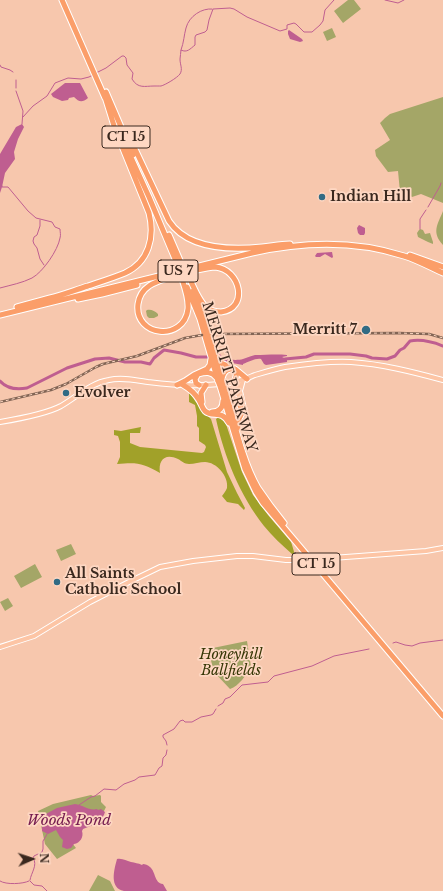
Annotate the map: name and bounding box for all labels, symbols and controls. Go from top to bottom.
road number: CT 15 [102,126,150,148]
place label: Indian Hill [330,189,411,205]
marker: Indian Hill [317,192,327,202]
road number: US 7 [158,260,198,282]
street label: MERRITT PARKWAY [198,300,260,454]
place label: Merritt 7 [292,322,357,338]
marker: Merritt 7 [360,324,372,336]
place label: Evolver [74,385,131,401]
marker: Evolver [61,388,71,398]
road number: CT 15 [292,553,340,575]
place label: All Saints Catholic School [65,566,181,598]
marker: All Saints Catholic School [52,577,62,587]
park label: Honeyhill Ballfields [199,647,263,680]
water label: Woods Pond [27,812,111,830]
north arrow [12,839,52,879]
text: N [37,853,51,864]

